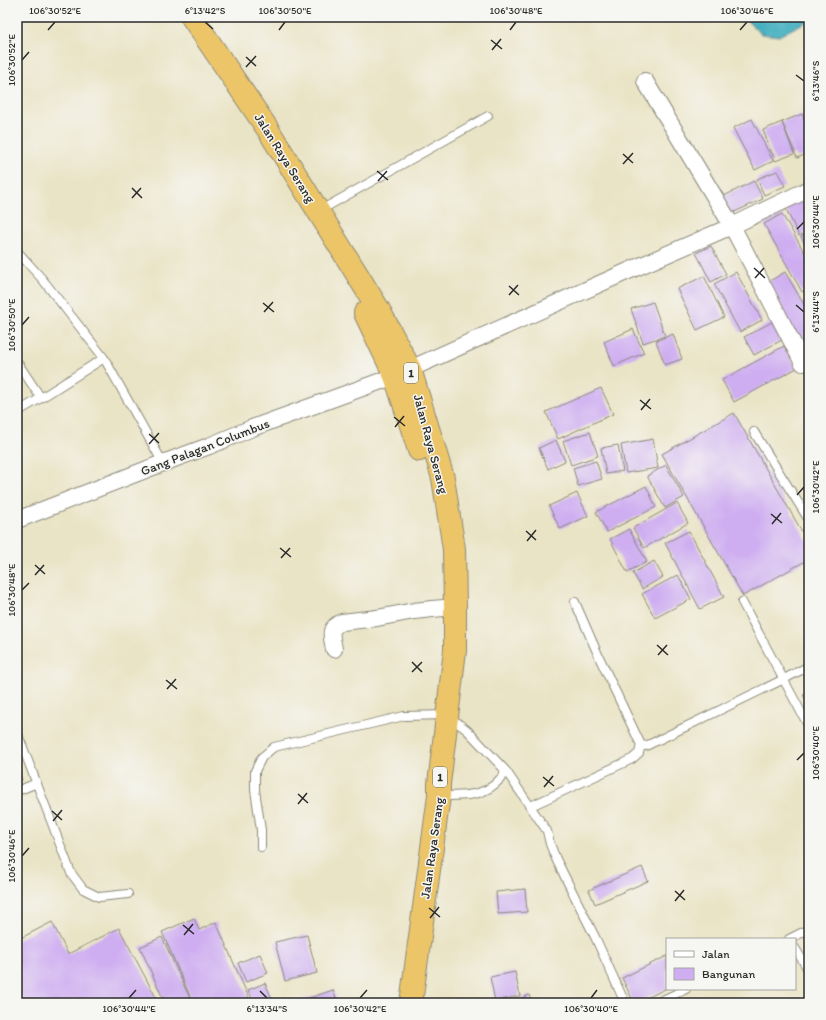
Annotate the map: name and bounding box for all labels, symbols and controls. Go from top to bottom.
text: 106°30'52"E [29,4,82,17]
text: 6°13'42"S [185,4,226,17]
text: 106°30'50"E [258,4,312,17]
text: 106°30'48"E [489,4,543,17]
text: 106°30'46"E [721,4,774,17]
text: 106°30'52"E [5,33,18,86]
text: 6°13'46"S [809,60,822,101]
street label: Jalan Raya Serang [252,111,319,206]
text: 106°30'44"E [809,195,822,249]
text: 6°13'44"S [809,291,822,333]
text: 106°30'50"E [5,298,18,352]
road number: 1 [404,363,418,383]
street label: Jalan Raya Serang [411,393,452,496]
street label: Gang Palagan Columbus [138,415,272,479]
text: 106°30'42"E [809,460,822,513]
text: 106°30'48"E [5,563,18,617]
text: 106°30'40"E [809,726,822,780]
road number: 1 [433,767,447,787]
street label: Jalan Raya Serang [417,796,447,900]
text: 106°30'46"E [5,829,18,882]
legend [666,938,796,990]
text: Jalan [702,947,730,961]
text: Bangunan [702,967,755,981]
text: 106°30'44"E [102,1002,156,1015]
text: 6°13'34"S [247,1002,288,1015]
text: 106°30'42"E [334,1002,387,1015]
text: 106°30'40"E [564,1002,618,1015]

